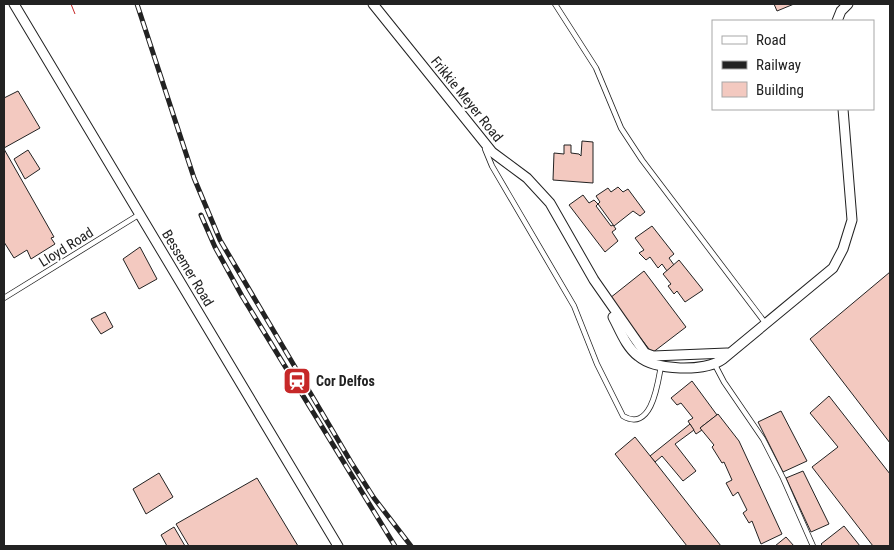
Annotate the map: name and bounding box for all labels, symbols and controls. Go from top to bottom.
legend [712,20,874,110]
text: Road [756,31,786,49]
street label: Frikkie Meyer Road [428,53,506,145]
text: Railway [756,56,801,74]
text: Building [756,81,804,99]
street label: Lloyd Road [36,224,96,270]
street label: Bessemer Road [159,227,217,309]
station icon: Cor Delfos [282,366,312,396]
place label: Cor Delfos [316,373,375,389]

